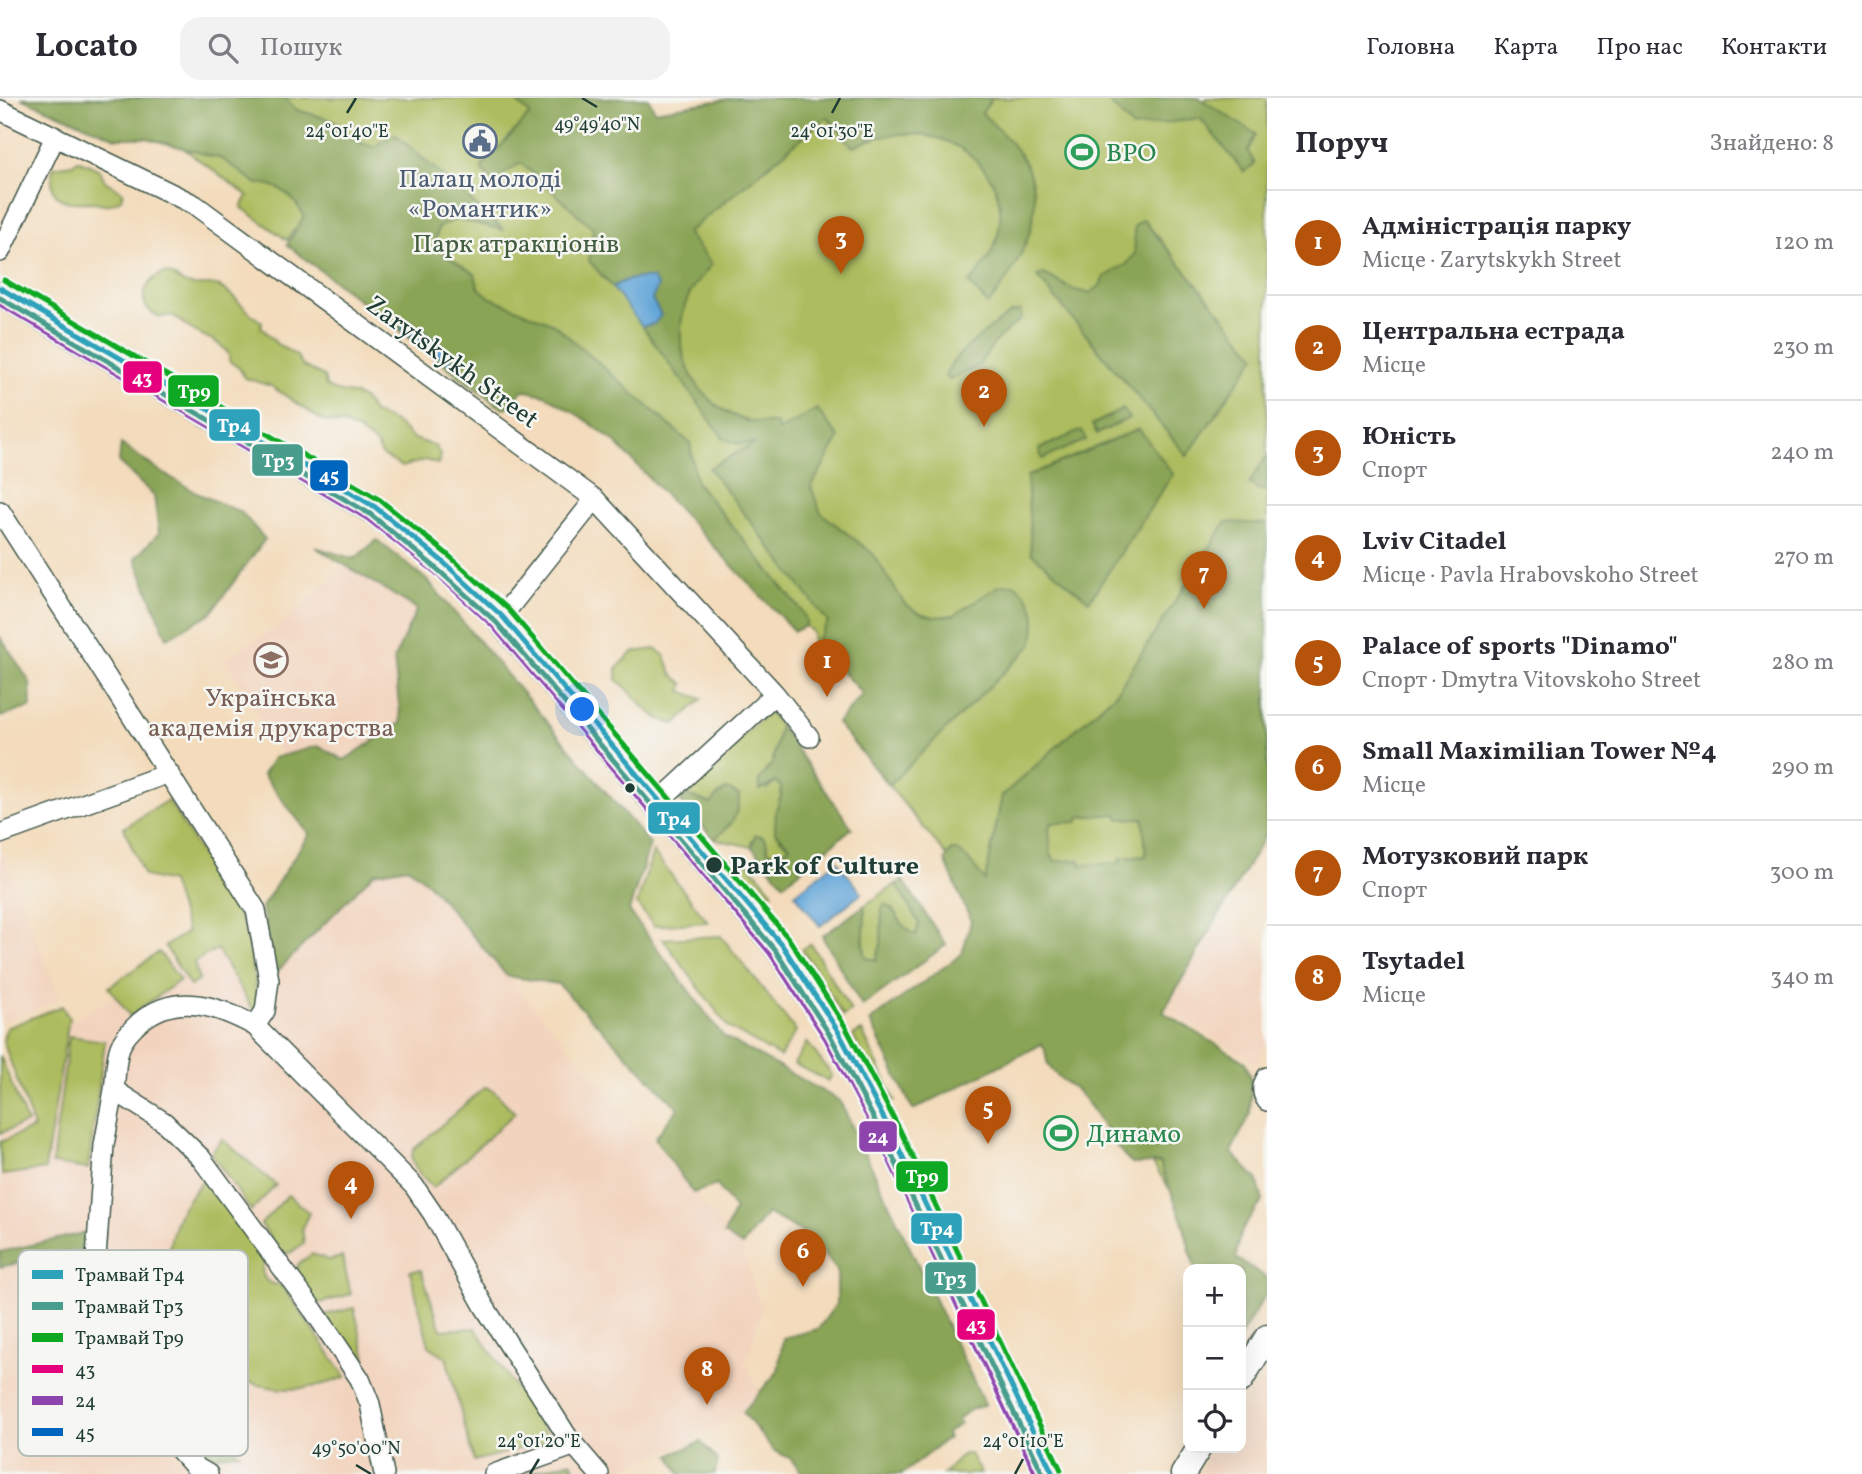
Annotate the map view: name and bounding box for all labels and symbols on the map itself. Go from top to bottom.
text: 49°49'40"N [554,113,640,138]
text: 24°01'40"E [305,120,389,145]
text: 24°01'30"E [790,120,874,145]
public building icon: Палац молоді «Романтик» [461,122,499,160]
sports icon: ВРО [1063,133,1101,171]
place label: ВРО [1106,136,1156,172]
place label: Палац молоді «Романтик» [399,162,561,228]
pin: 3 [818,216,864,274]
park label: Парк атракціонів [413,227,619,263]
street label: Zarytskykh Street [358,288,546,438]
line badge: 43 [122,360,163,394]
text: 43 [132,366,152,392]
pin: 2 [961,369,1007,427]
line badge: Тр9 [167,374,220,408]
text: Тр9 [177,380,211,406]
line badge: Тр4 [208,408,261,442]
text: Тр4 [217,414,251,440]
line badge: Тр3 [251,443,304,477]
text: Тр3 [262,449,294,475]
line badge: 45 [309,459,349,492]
text: 45 [319,464,339,490]
pin: 7 [1181,551,1227,609]
pin: 1 [804,639,850,697]
school or university icon: Українська академія друкарства [252,641,290,679]
place label: Українська академія друкарства [148,681,394,747]
your location [565,692,599,726]
unlabelled marker [623,781,637,795]
line badge: Тр4 [647,801,701,835]
text: Тр4 [657,807,691,833]
place label: Park of Culture [730,849,919,885]
marker: Park of Culture [704,855,724,875]
pin: 5 [965,1086,1011,1144]
sports icon: Динамо [1042,1114,1080,1152]
place label: Динамо [1086,1117,1181,1153]
line badge: 24 [858,1120,898,1153]
text: 24 [867,1125,889,1151]
line badge: Тр9 [895,1160,949,1193]
pin: 4 [328,1161,374,1219]
text: Тр9 [905,1165,939,1191]
line badge: Тр4 [910,1212,963,1245]
text: Тр4 [920,1217,954,1243]
pin: 6 [780,1229,826,1287]
legend [18,1250,248,1456]
line badge: Тр3 [924,1261,977,1295]
text: Трамвай Тр4 [75,1263,185,1289]
text: Тр3 [934,1267,966,1293]
text: Трамвай Тр3 [75,1295,184,1321]
line badge: 43 [956,1308,996,1341]
text: 43 [966,1313,986,1339]
text: Трамвай Тр9 [75,1326,184,1352]
pin: 8 [684,1347,730,1405]
text: 43 [75,1358,95,1384]
text: 24 [75,1389,96,1415]
text: 45 [75,1421,95,1447]
text: 24°01'20"E [497,1430,581,1455]
text: 24°01'10"E [982,1430,1064,1455]
text: 49°50'00"N [311,1437,401,1462]

